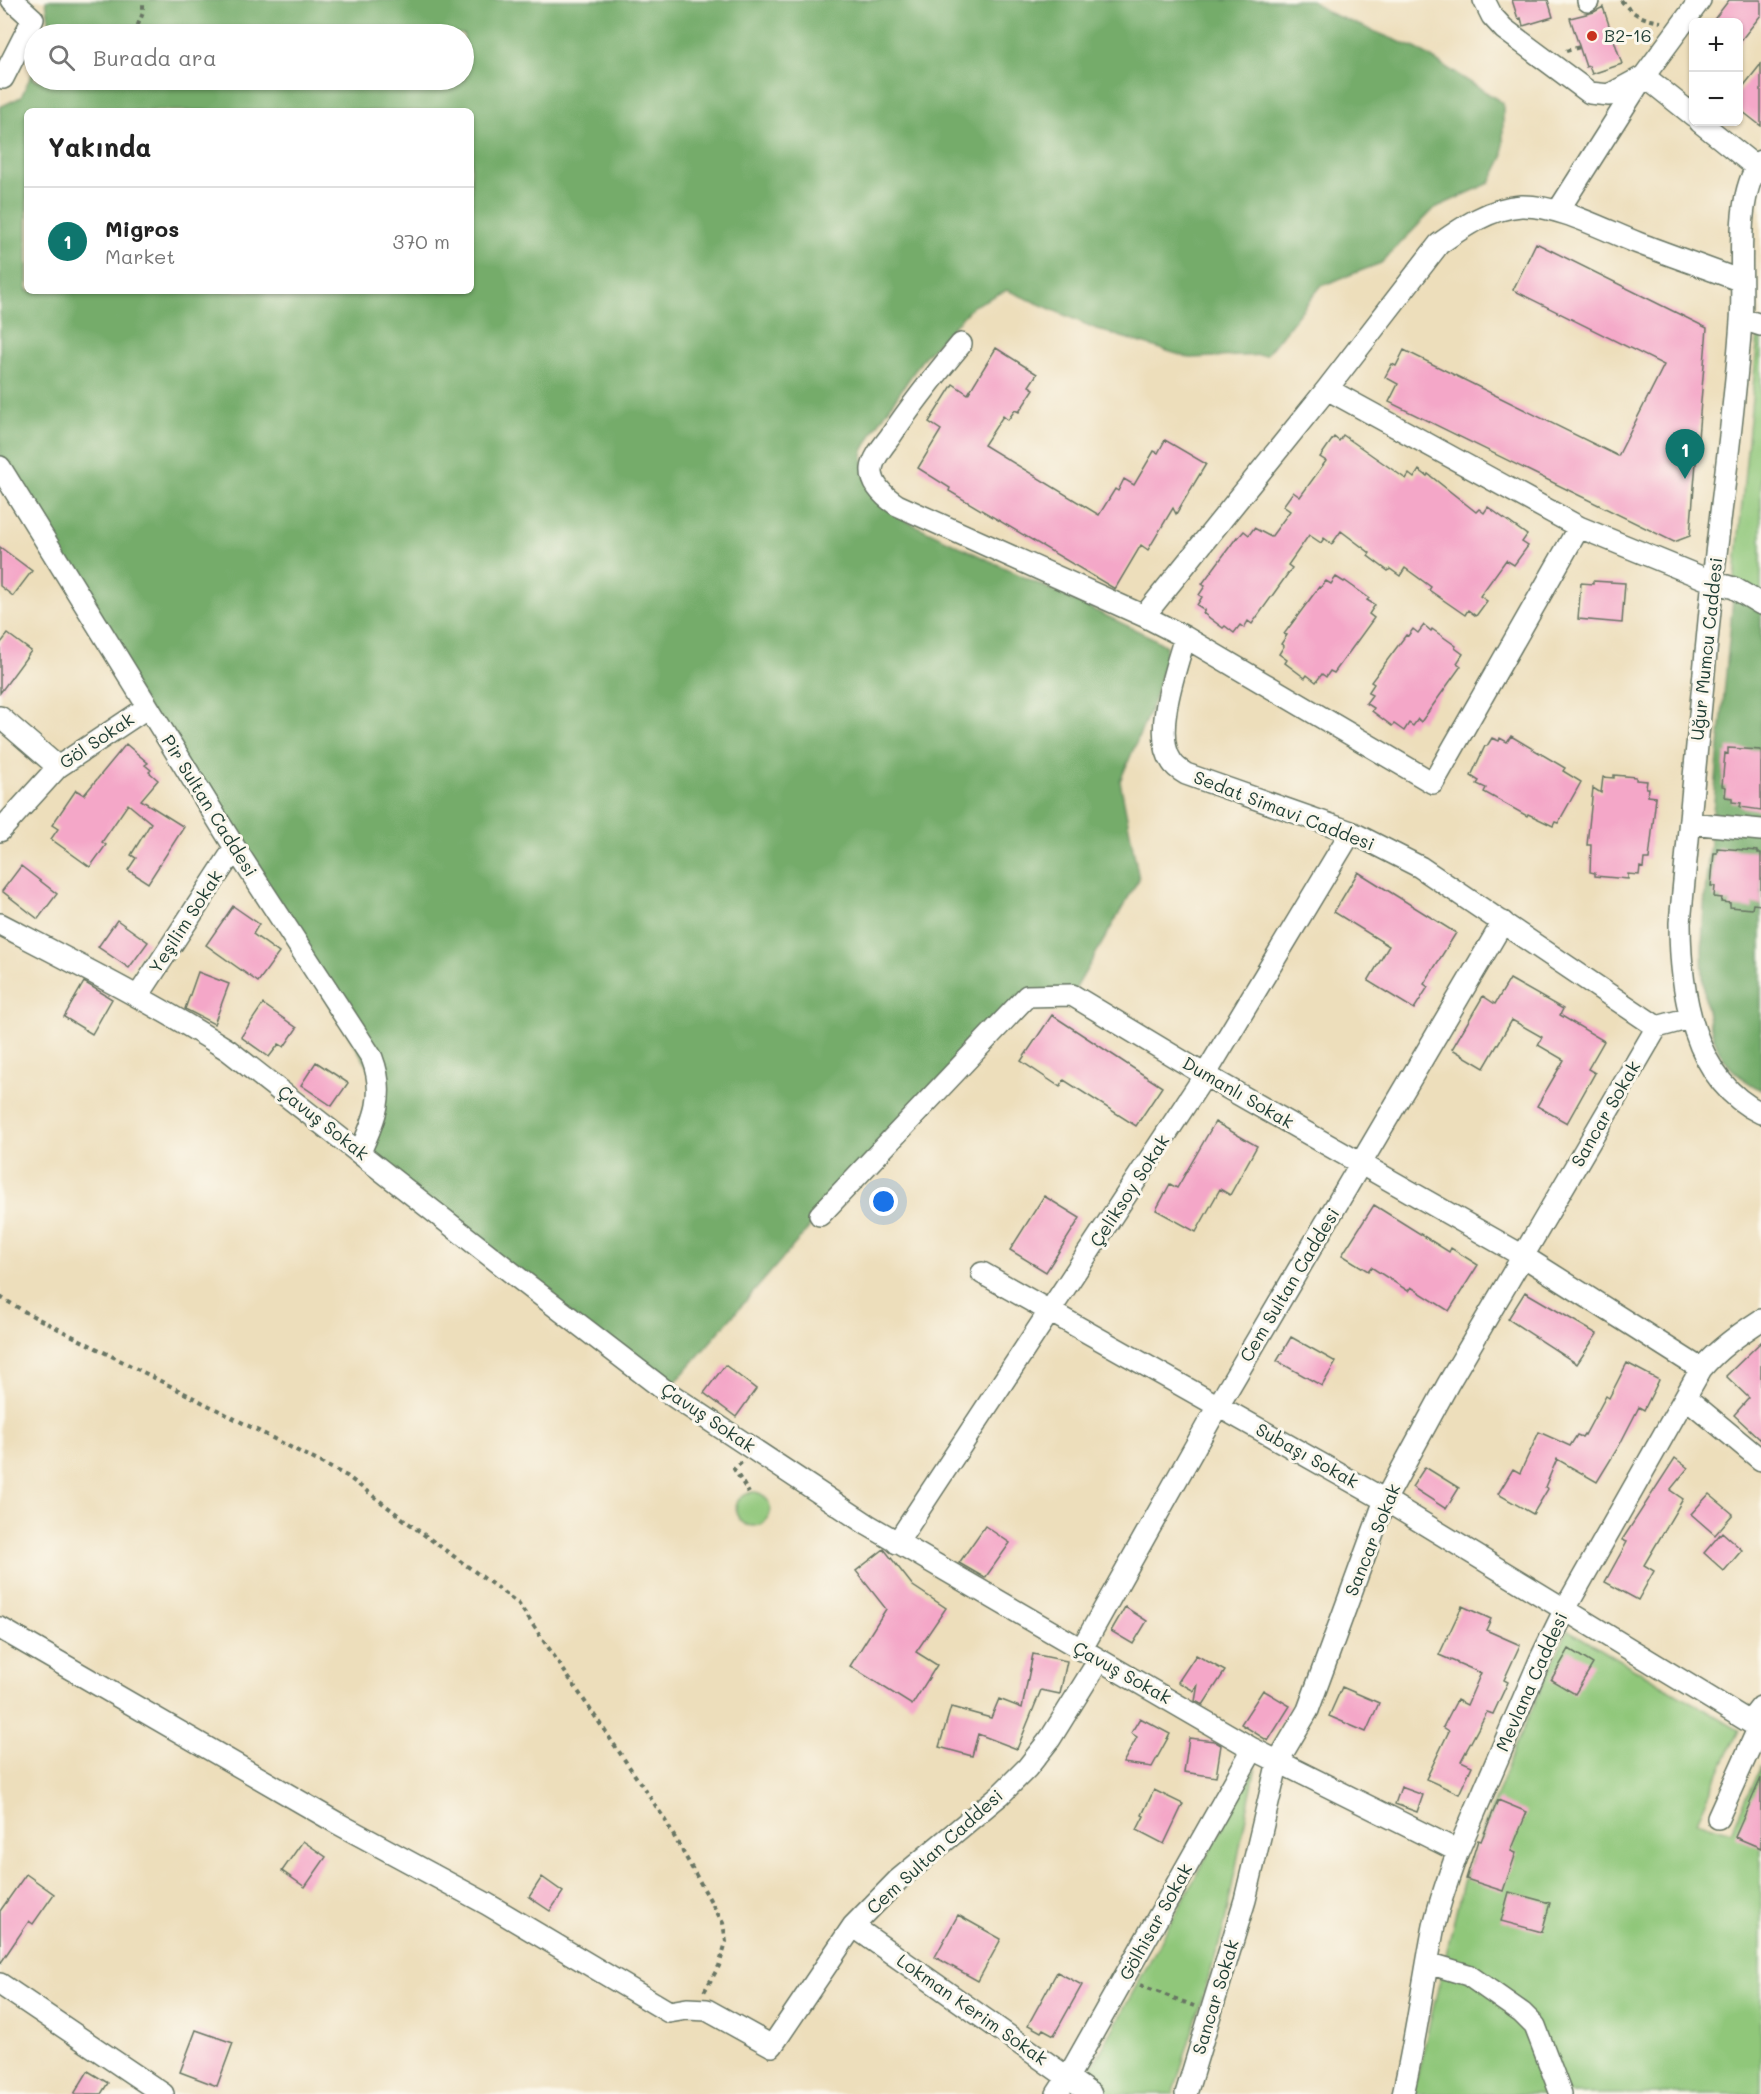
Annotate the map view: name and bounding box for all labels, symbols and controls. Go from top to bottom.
map controls [1689,18,1743,126]
button: + [1689,18,1743,72]
place label: B2-16 [1604,23,1652,47]
search box [24,24,474,90]
marker: B2-16 [1585,29,1599,43]
icon: search [45,41,78,74]
text: Burada ara [93,43,217,72]
button: − [1689,72,1743,126]
text: Yakında [48,130,151,164]
text: Migros [105,214,179,243]
text: 1 [63,228,72,254]
text: 370 m [392,228,450,254]
text: Market [105,243,175,269]
pin: 1 [1666,430,1704,479]
street label: Uğur Mumcu Caddesi [1684,556,1728,742]
street label: Göl Sokak [54,706,139,774]
street label: Pir Sultan Caddesi [156,730,263,881]
street label: Sedat Simavi Caddesi [1190,764,1378,856]
street label: Yeşilim Sokak [143,865,227,978]
street label: Dumanlı Sokak [1178,1051,1299,1134]
street label: Sancar Sokak [1565,1056,1645,1171]
street label: Çavuş Sokak [273,1079,374,1165]
street label: Çeliksoy Sokak [1084,1130,1174,1251]
your location [869,1187,898,1216]
street label: Cem Sultan Caddesi [1234,1203,1345,1366]
street label: Çavuş Sokak [657,1377,760,1458]
street label: Subaşı Sokak [1252,1417,1363,1493]
street label: Sancar Sokak [1339,1480,1405,1599]
street label: Mevlana Caddesi [1490,1608,1573,1755]
street label: Çavuş Sokak [1069,1635,1176,1709]
street label: Cem Sultan Caddesi [861,1784,1008,1919]
street label: Gölhisar Sokak [1113,1859,1197,1984]
street label: Sancar Sokak [1186,1936,1244,2057]
street label: Lokman Kerim Sokak [892,1948,1053,2070]

